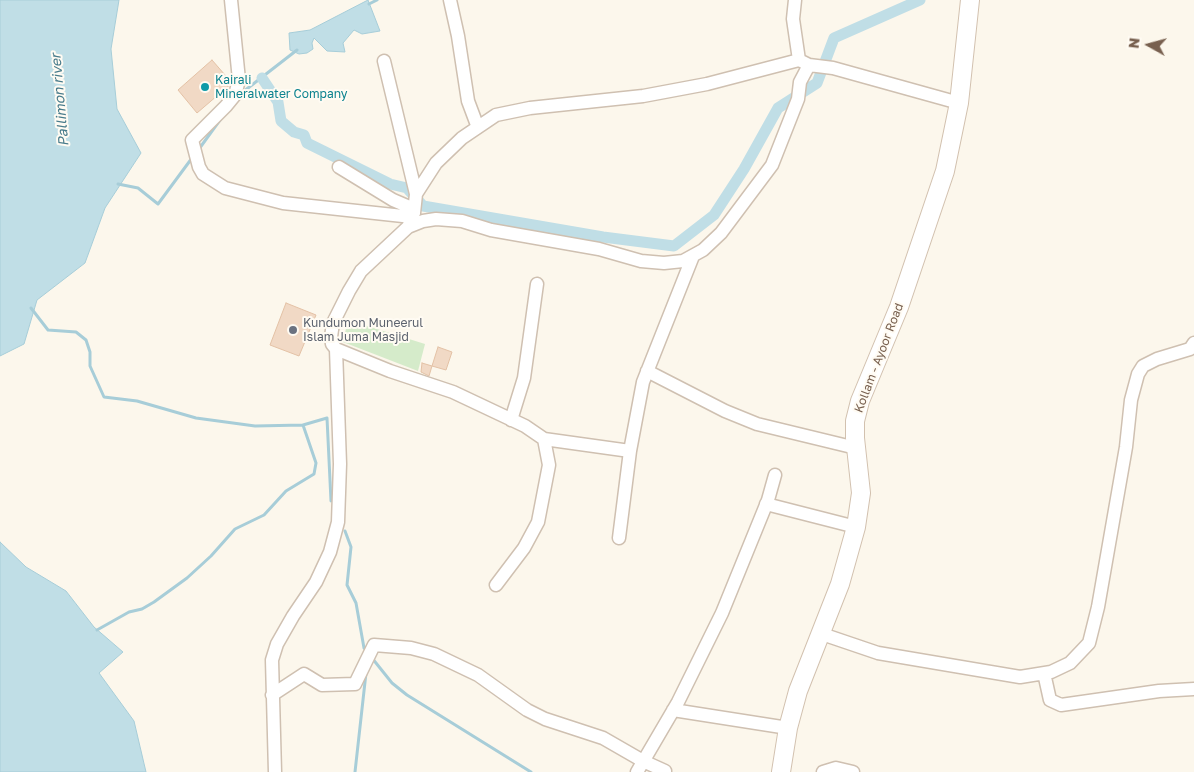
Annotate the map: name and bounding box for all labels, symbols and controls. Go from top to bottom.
north arrow [1124,20,1174,70]
text: N [1125,37,1143,49]
water label: Pallimon river [48,53,72,147]
place label: Kairali Mineralwater Company [215,73,348,101]
marker: Kairali Mineralwater Company [199,81,211,93]
street label: Kollam - Ayoor Road [851,301,907,415]
place label: Kundumon Muneerul Islam Juma Masjid [303,316,423,344]
marker: Kundumon Muneerul Islam Juma Masjid [287,324,299,336]

